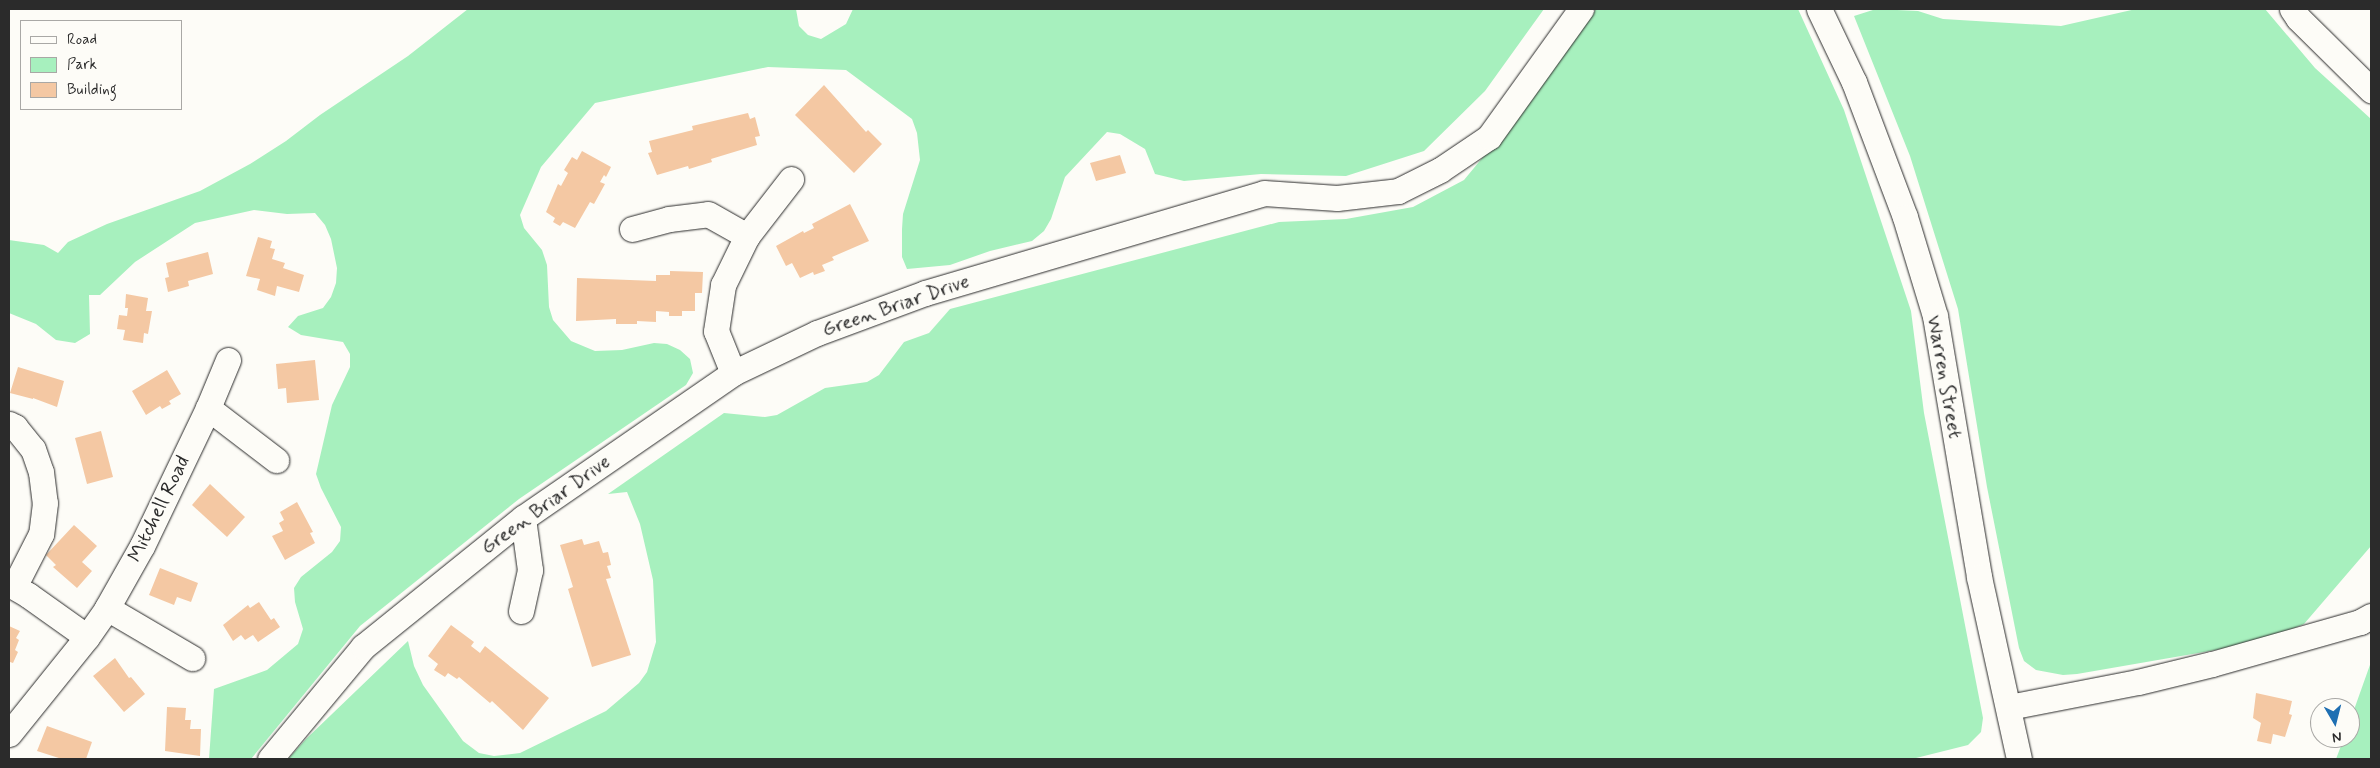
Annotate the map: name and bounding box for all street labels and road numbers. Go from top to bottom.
street label: Green Briar Drive [819,270,973,342]
street label: Warren Street [1921,312,1967,442]
street label: Green Briar Drive [477,450,615,560]
street label: Mitchell Road [123,452,195,566]

